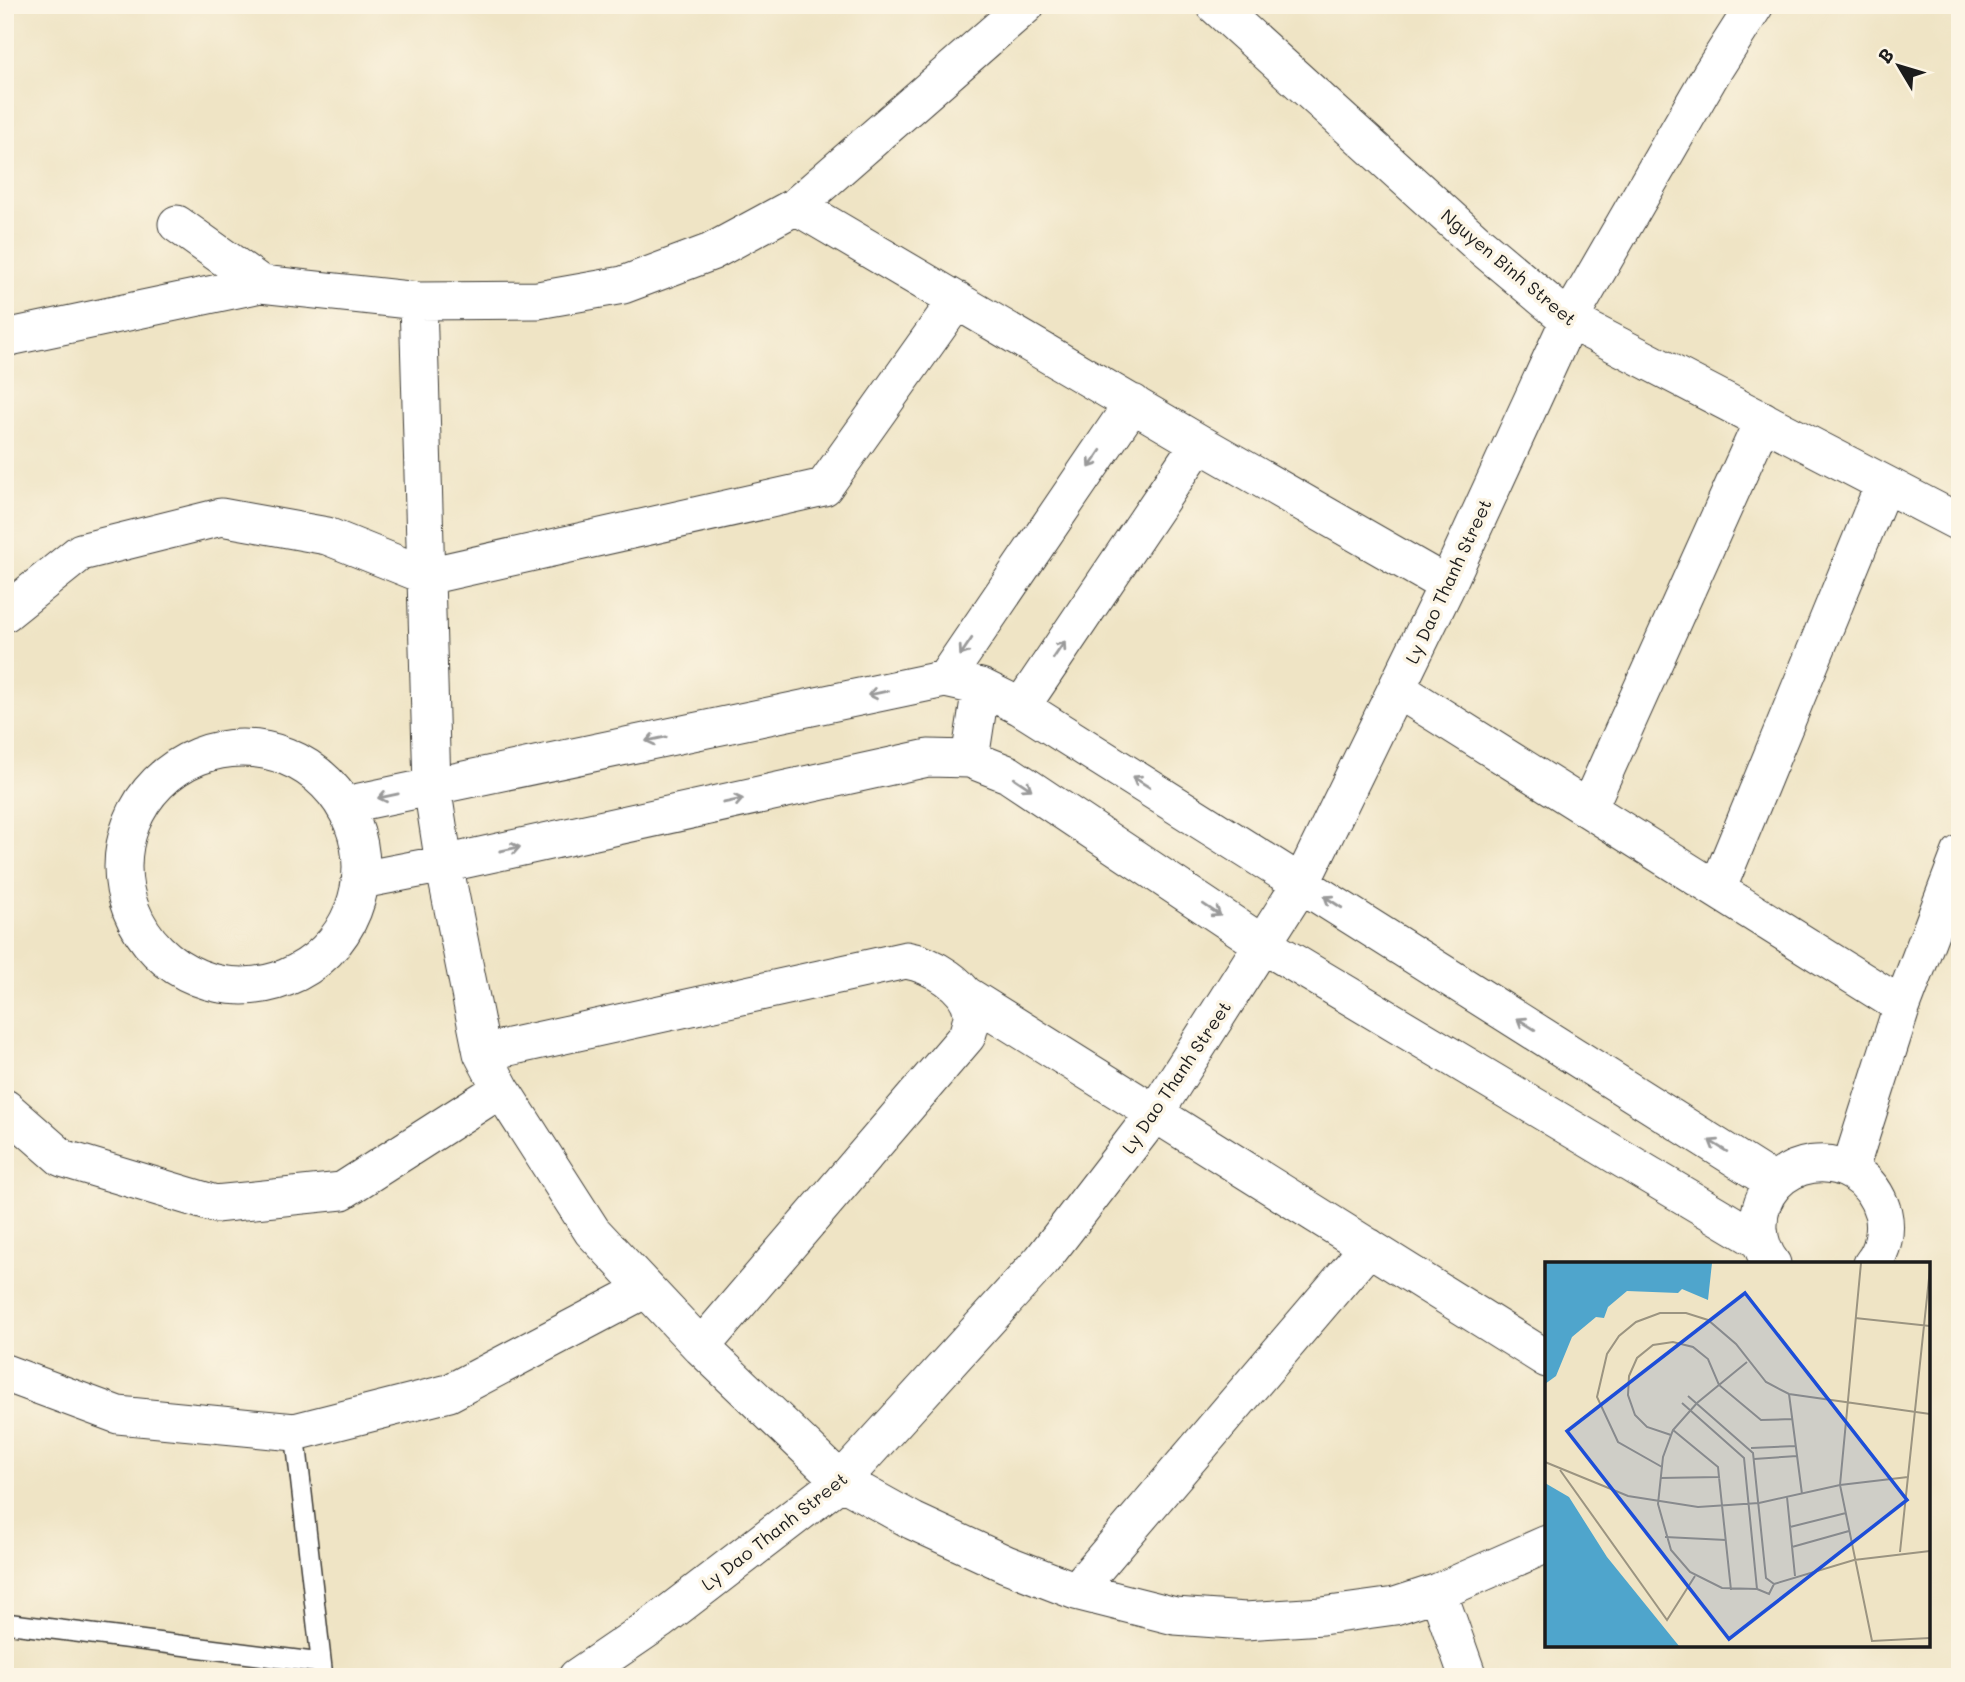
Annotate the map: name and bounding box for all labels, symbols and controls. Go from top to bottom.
north arrow [1864,32,1934,102]
text: B [1871,42,1899,68]
street label: Nguyen Binh Street [1436,203,1582,331]
one-way arrow [1087,449,1102,468]
street label: Ly Dao Thanh Street [1399,495,1497,667]
one-way arrow [959,637,974,656]
one-way arrow [1052,641,1066,660]
one-way arrow [867,686,890,700]
one-way arrow [645,733,668,747]
one-way arrow [1131,774,1151,788]
one-way arrow [1013,777,1032,791]
one-way arrow [378,790,400,803]
one-way arrow [721,793,744,807]
one-way arrow [498,842,521,855]
one-way arrow [1324,895,1344,909]
one-way arrow [1202,904,1222,918]
street label: Ly Dao Thanh Street [1116,996,1236,1158]
one-way arrow [1516,1017,1536,1031]
one-way arrow [1708,1139,1728,1153]
inset map [1545,1262,1930,1647]
street label: Ly Dao Thanh Street [696,1466,852,1596]

